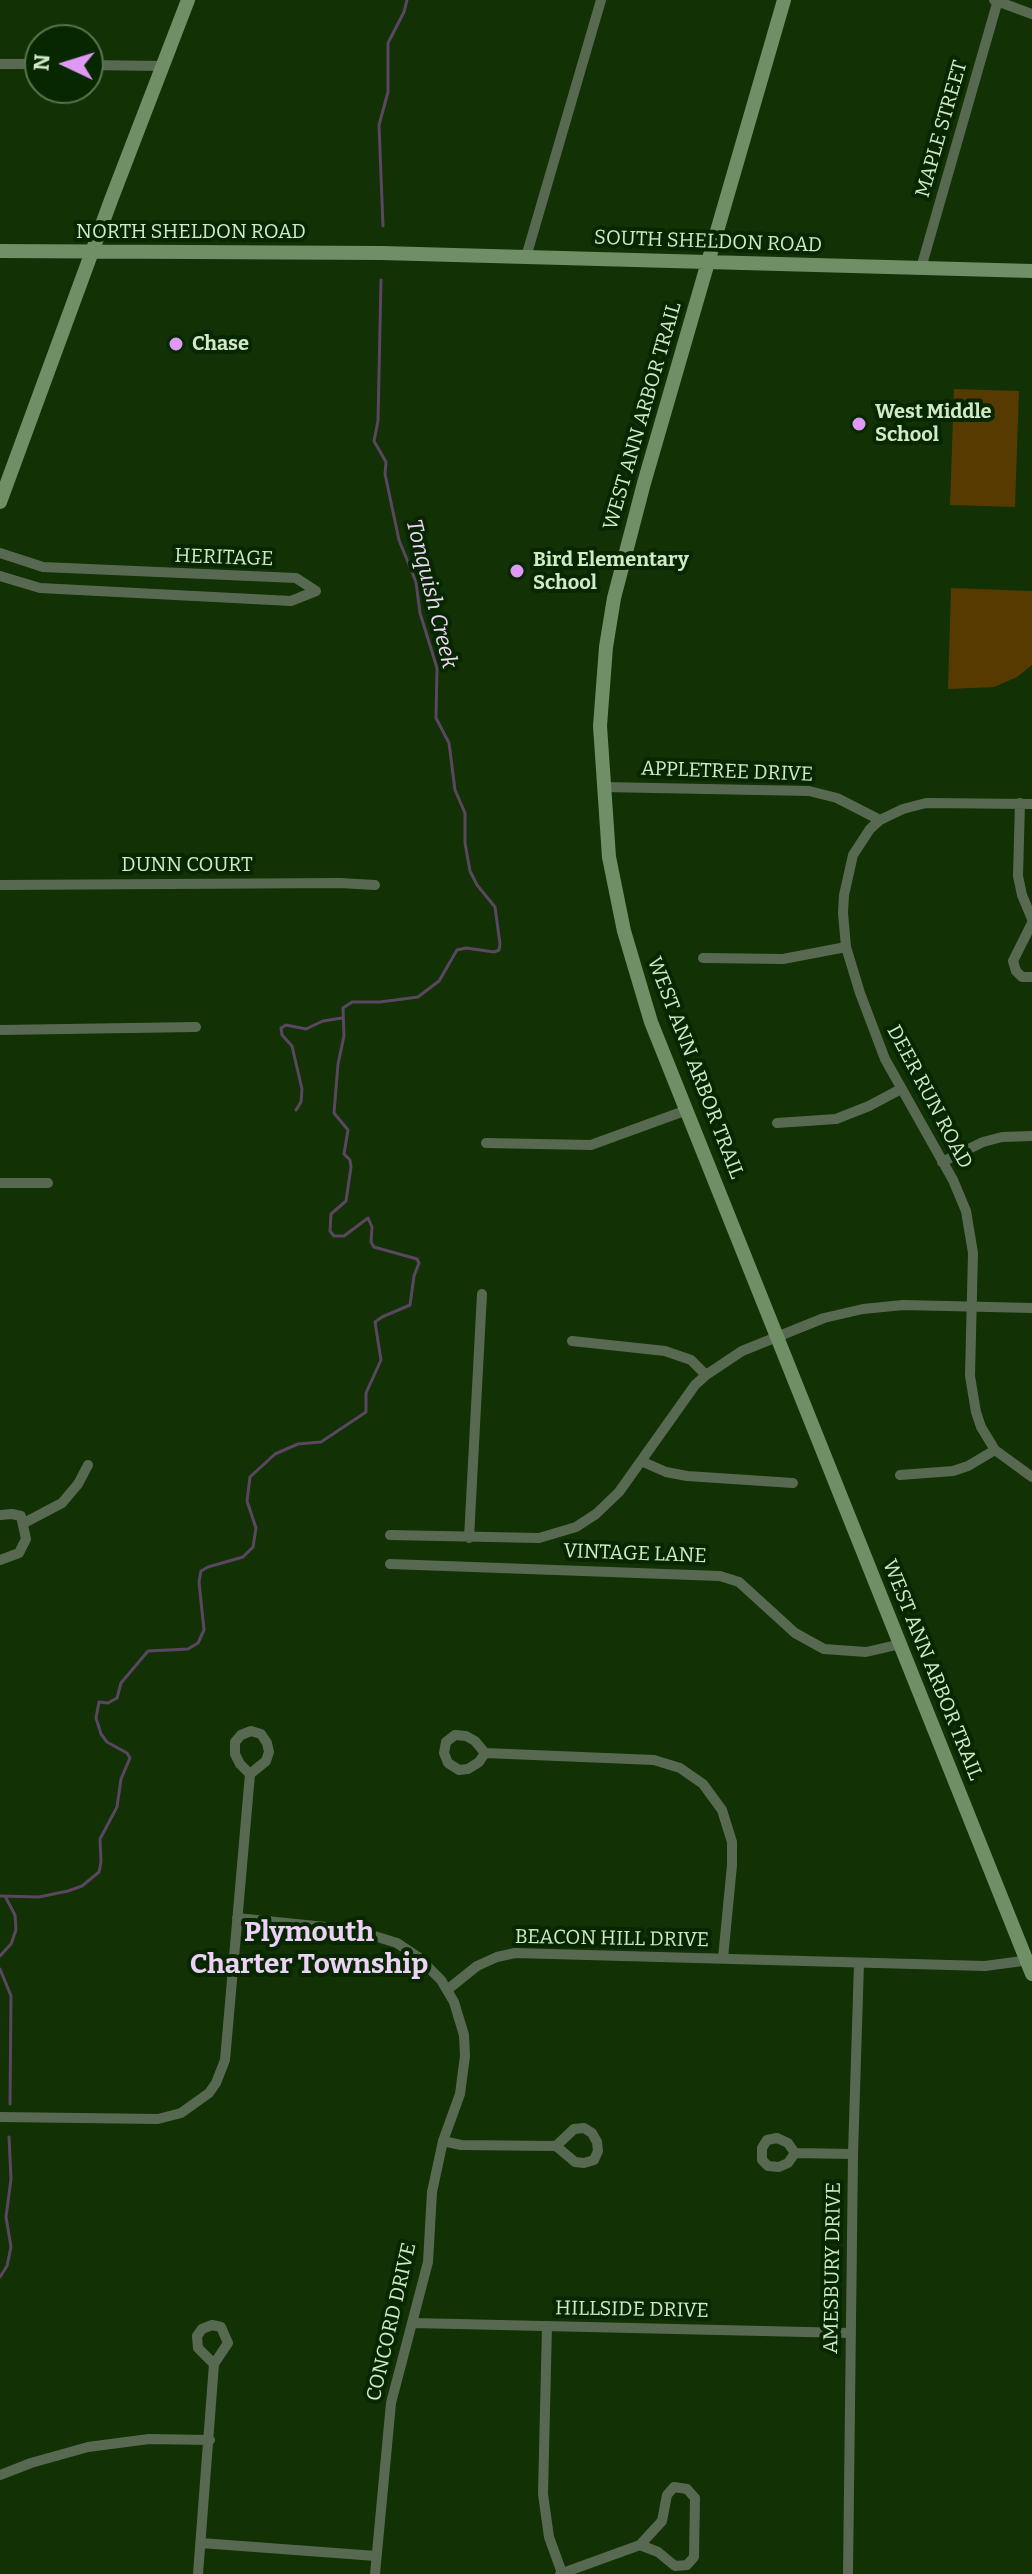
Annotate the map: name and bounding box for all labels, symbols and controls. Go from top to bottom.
north arrow [24,24,104,104]
text: N [27,53,56,72]
street label: MAPLE STREET [911,58,973,200]
street label: NORTH SHELDON ROAD [76,220,306,244]
street label: SOUTH SHELDON ROAD [594,226,822,258]
street label: WEST ANN ARBOR TRAIL [599,299,687,533]
place label: Chase [192,332,249,356]
marker: Chase [167,335,185,353]
place label: West Middle School [875,400,992,447]
marker: West Middle School [850,415,868,433]
water label: Tonquish Creek [400,517,462,671]
street label: HERITAGE [174,544,274,572]
place label: Bird Elementary School [533,548,689,595]
marker: Bird Elementary School [508,562,526,580]
street label: APPLETREE DRIVE [641,757,813,787]
street label: DUNN COURT [121,853,253,877]
street label: WEST ANN ARBOR TRAIL [642,954,748,1182]
street label: DEER RUN ROAD [881,1021,977,1173]
street label: VINTAGE LANE [563,1540,707,1568]
street label: WEST ANN ARBOR TRAIL [877,1556,987,1784]
district label: Plymouth Charter Township [190,1916,428,1982]
street label: BEACON HILL DRIVE [515,1925,709,1953]
street label: AMESBURY DRIVE [820,2182,846,2354]
street label: CONCORD DRIVE [362,2240,422,2404]
street label: HILLSIDE DRIVE [555,2297,709,2323]

